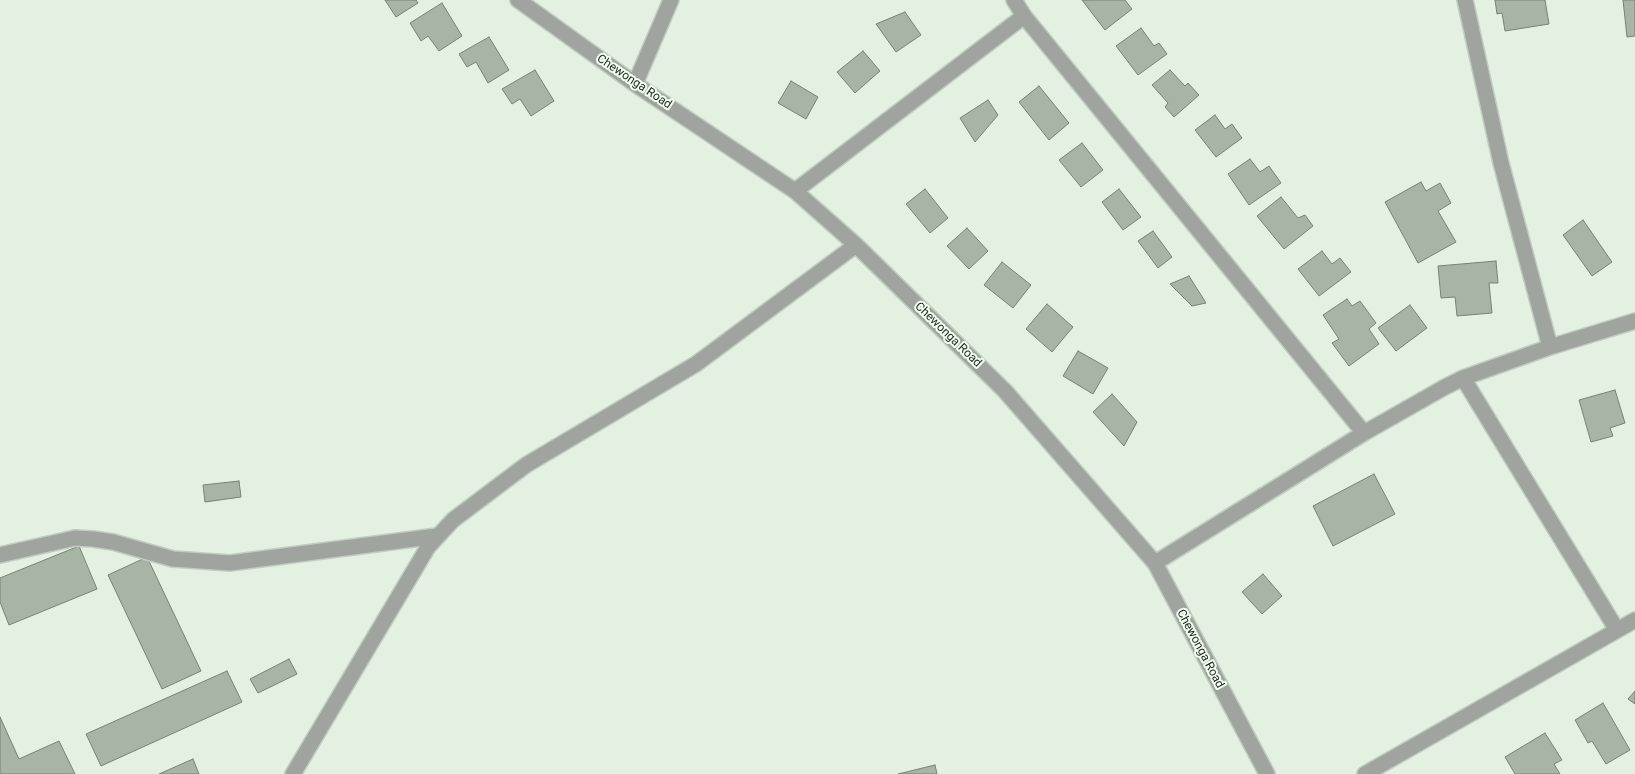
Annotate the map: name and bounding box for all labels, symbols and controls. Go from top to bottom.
street label: Chewonga Road [594,52,674,112]
street label: Chewonga Road [912,300,984,370]
street label: Chewonga Road [1173,607,1227,691]

